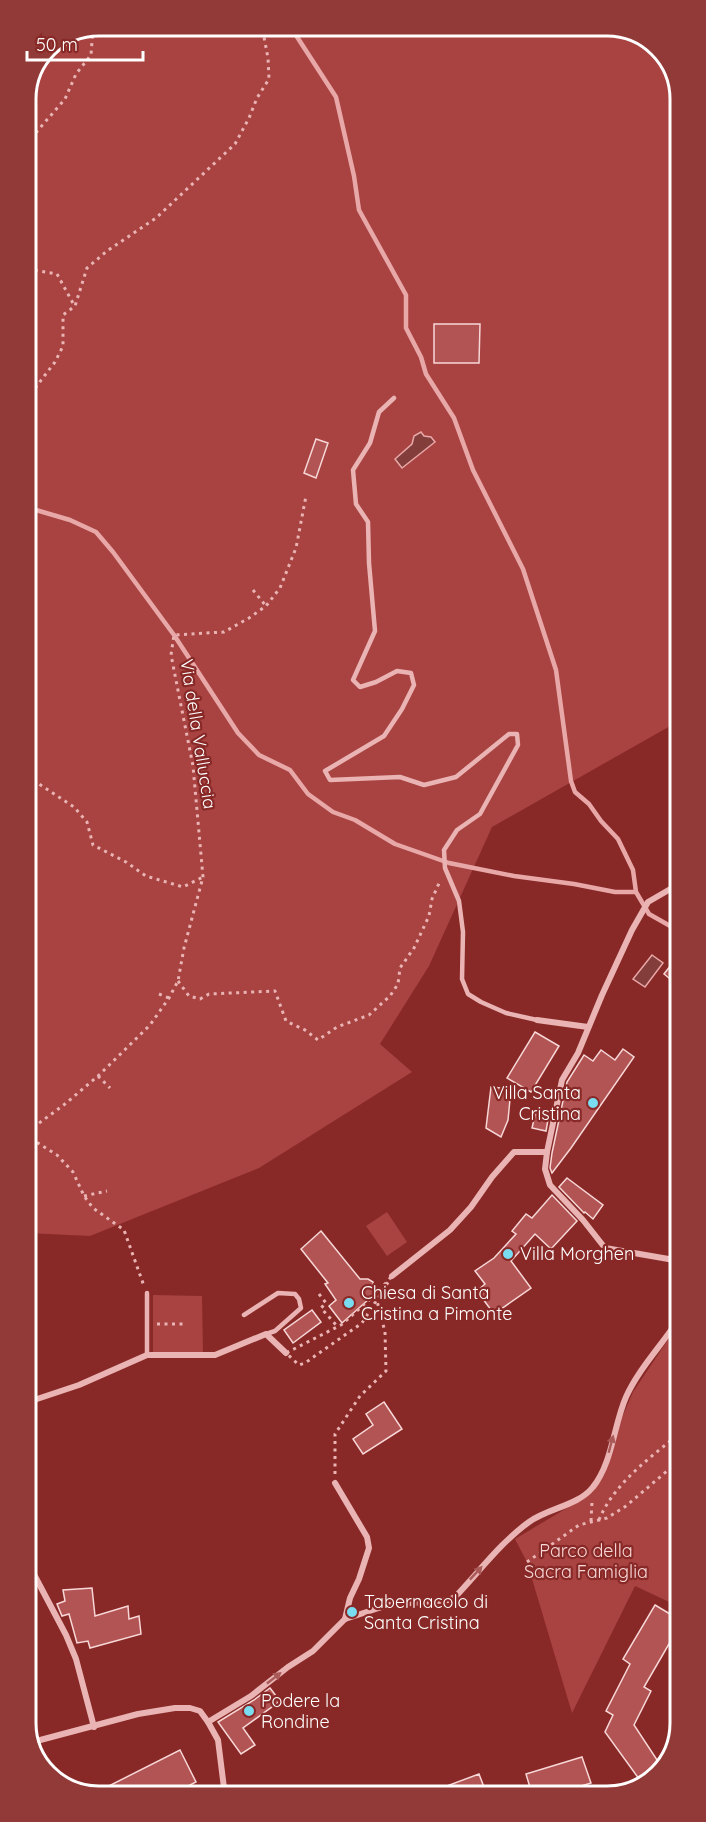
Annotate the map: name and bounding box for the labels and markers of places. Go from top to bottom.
place label: Villa Santa Cristina [493,1081,581,1125]
marker: Villa Santa Cristina [586,1096,600,1110]
place label: Villa Morghen [520,1242,634,1265]
marker: Villa Morghen [501,1247,515,1261]
place label: Chiesa di Santa Cristina a Pimonte [361,1281,512,1325]
marker: Chiesa di Santa Cristina a Pimonte [342,1296,356,1310]
place label: Tabernacolo di Santa Cristina [364,1590,488,1634]
marker: Tabernacolo di Santa Cristina [345,1605,359,1619]
place label: Podere la Rondine [261,1689,340,1733]
marker: Podere la Rondine [242,1704,256,1718]

